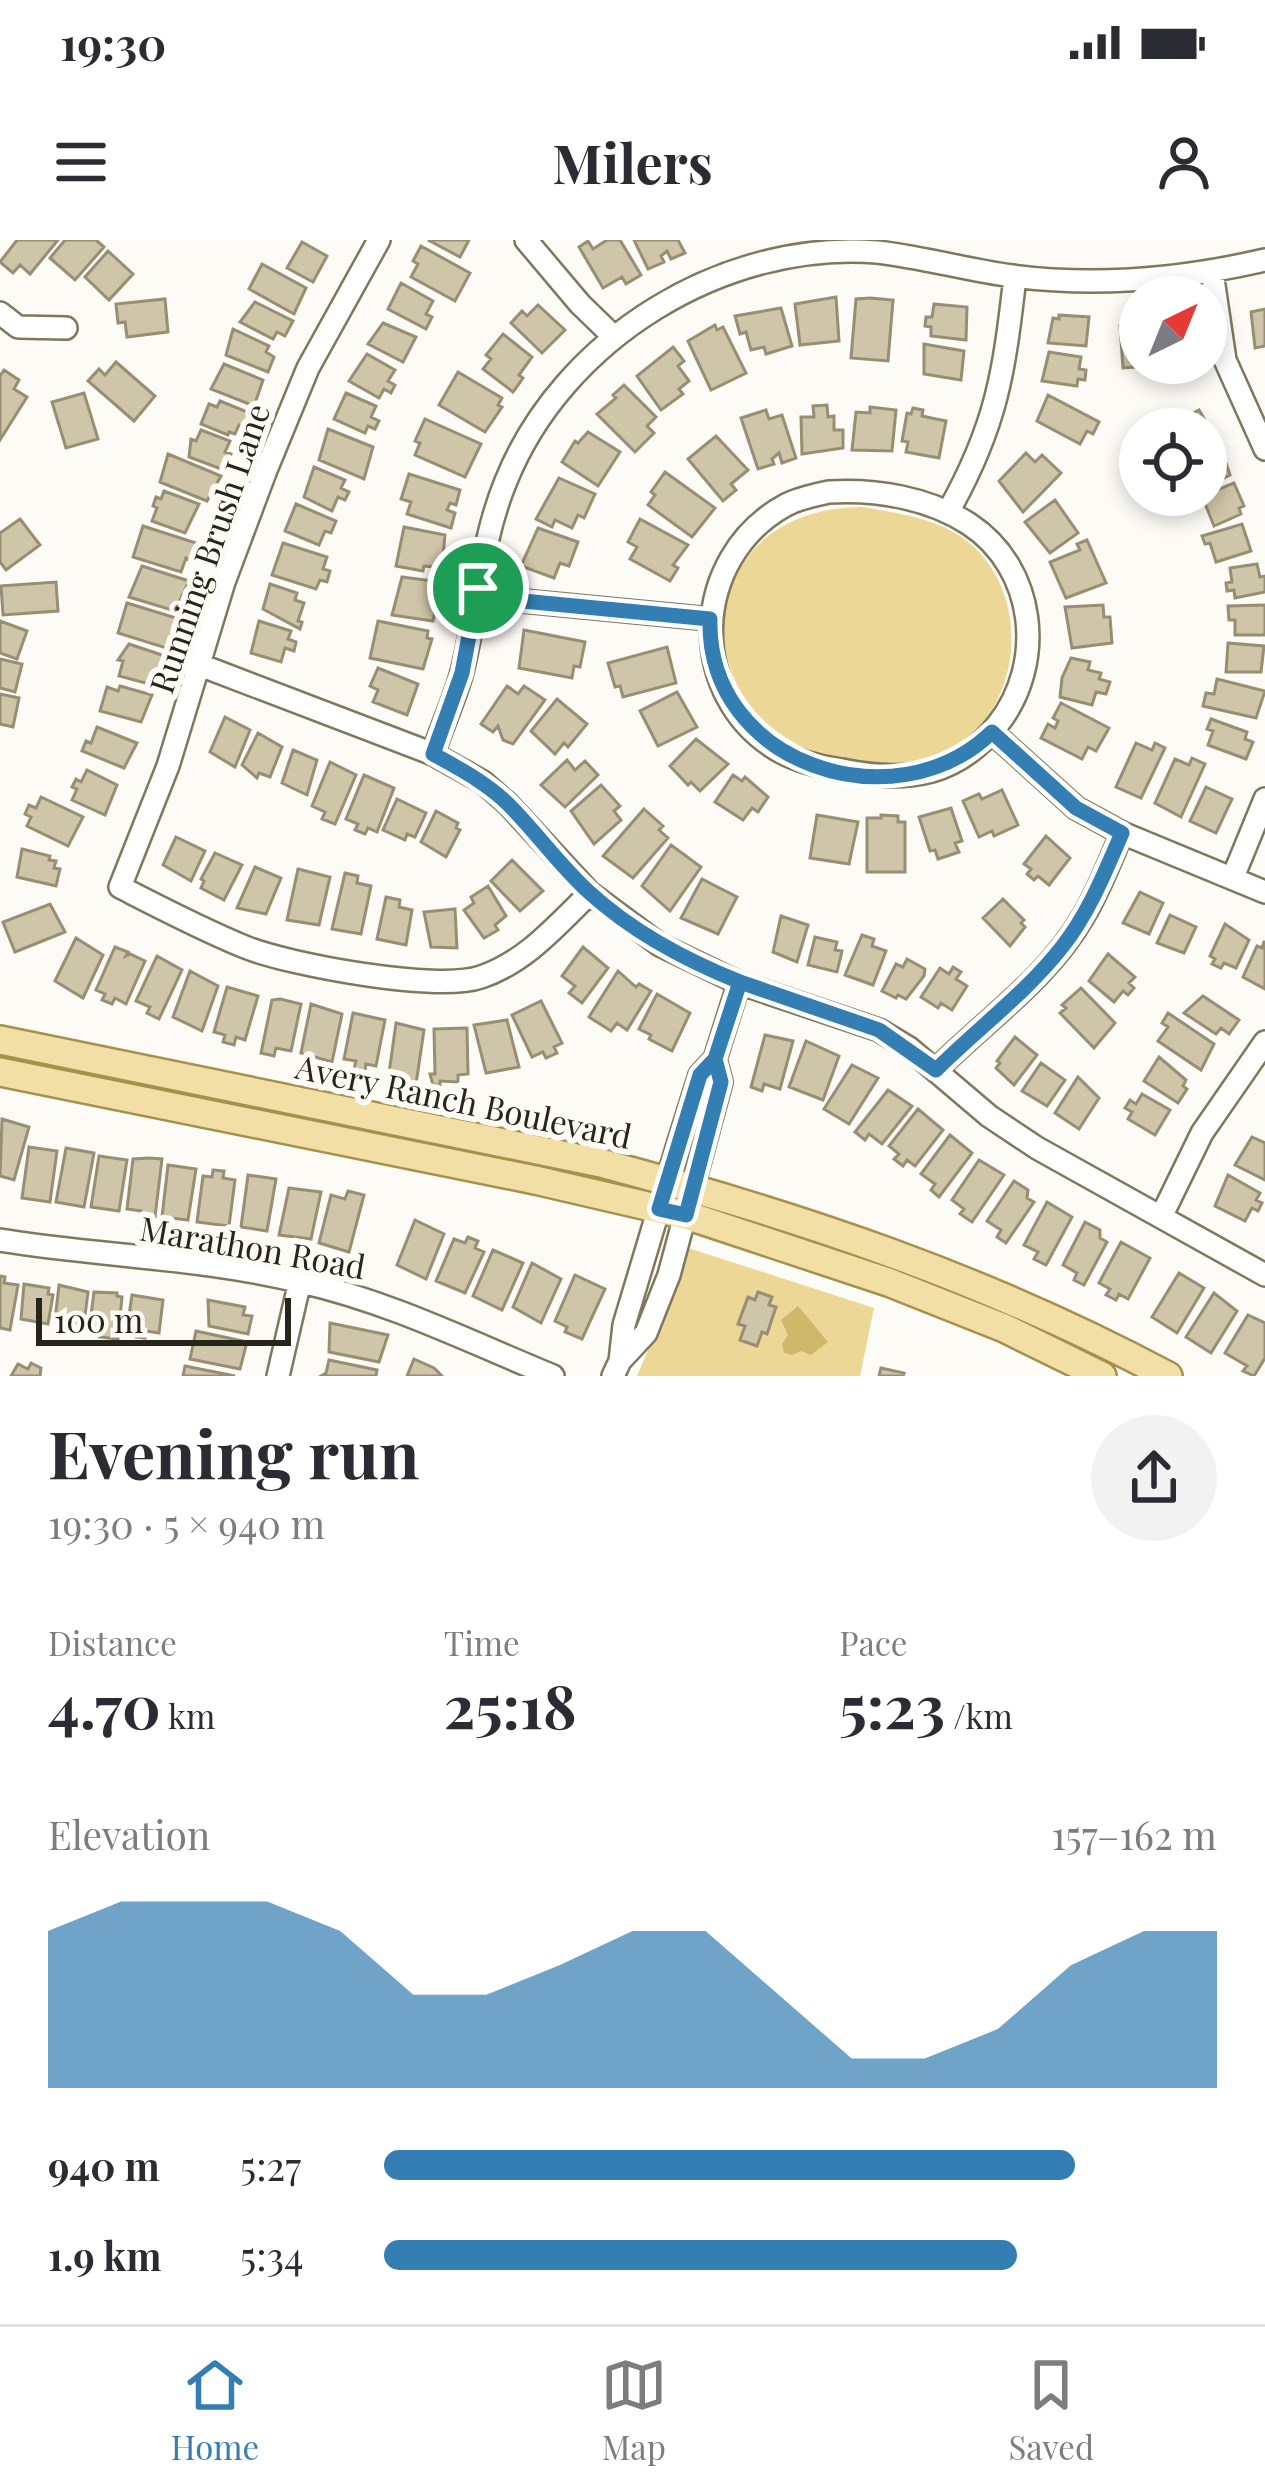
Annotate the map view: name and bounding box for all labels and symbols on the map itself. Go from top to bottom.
north arrow [1119,276,1227,384]
street label: Running Brush Lane [138,397,278,699]
pin [427,537,529,639]
street label: Avery Ranch Boulevard [291,1043,636,1157]
street label: Marathon Road [137,1205,369,1287]
scale bar [36,1292,291,1345]

